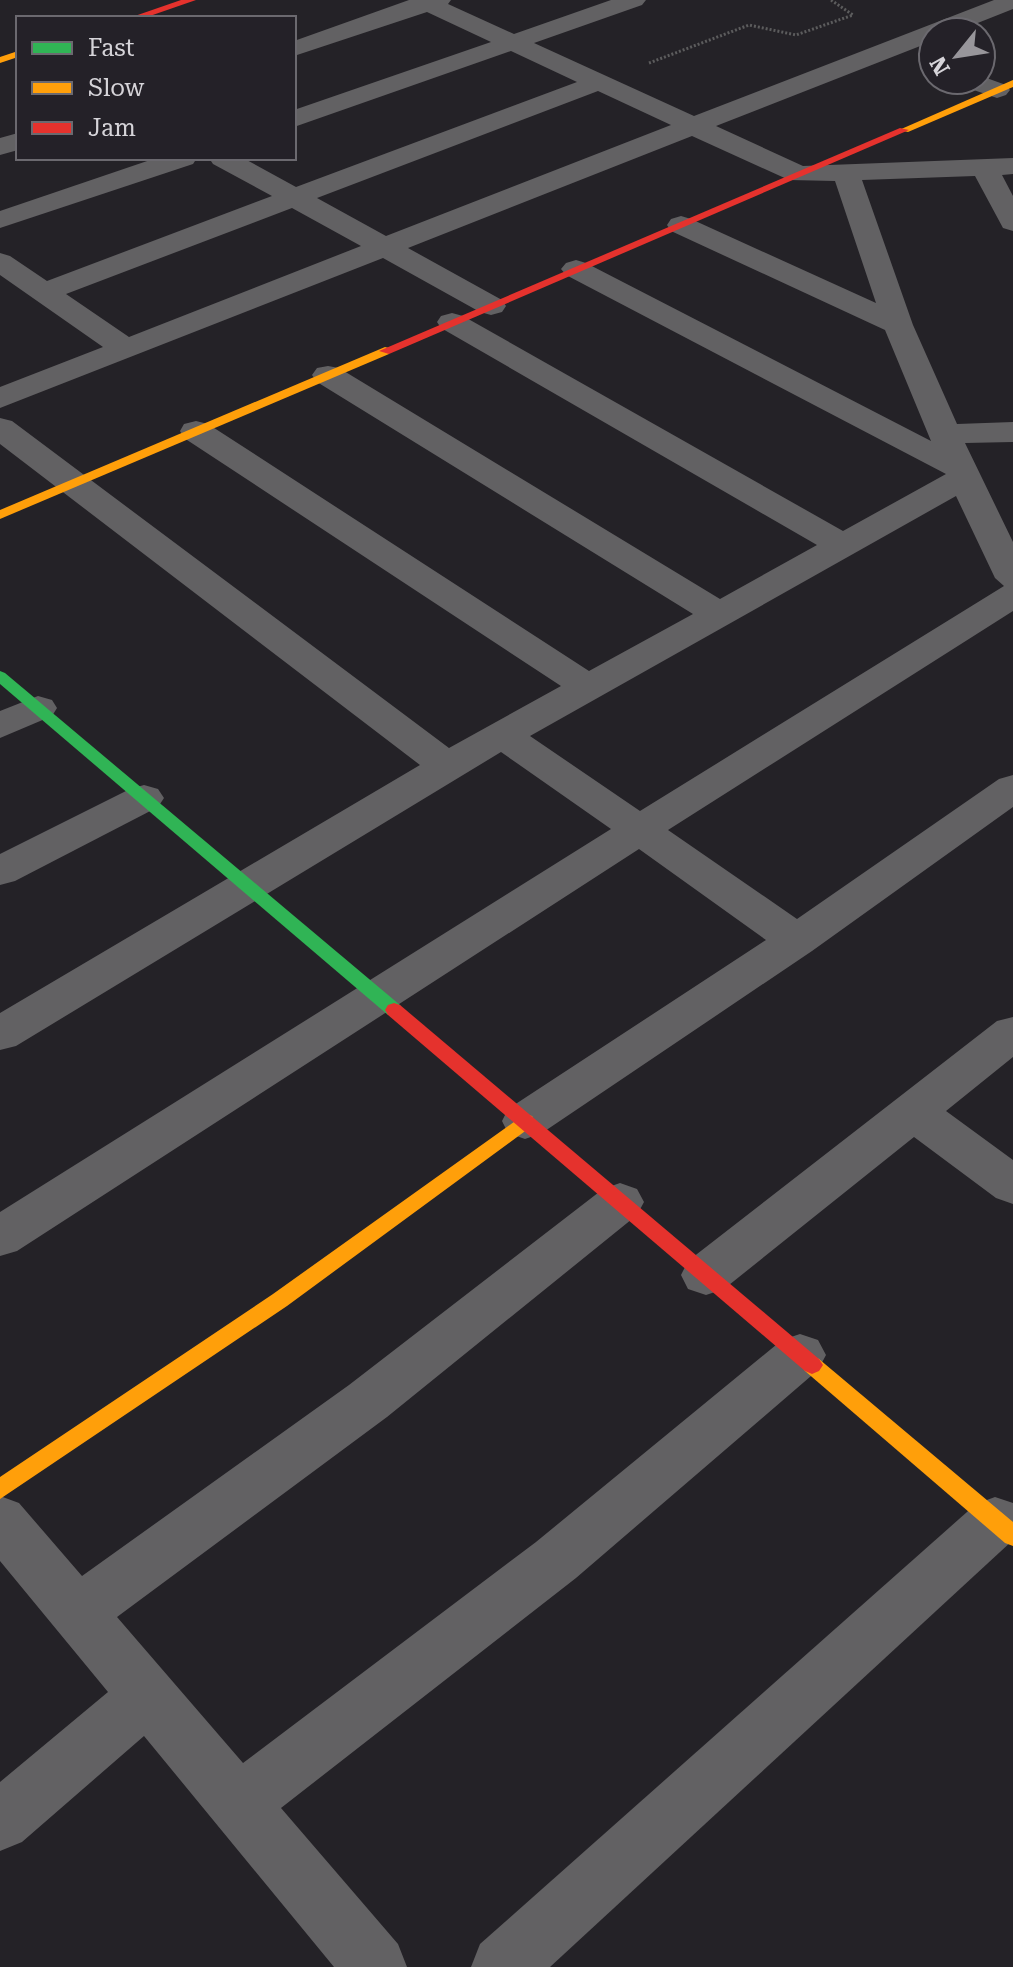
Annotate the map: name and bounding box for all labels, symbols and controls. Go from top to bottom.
legend [16,16,296,160]
north arrow [917,16,997,96]
text: Fast [88,34,135,62]
text: N [925,52,955,79]
text: Slow [88,74,145,102]
text: Jam [88,114,136,142]

